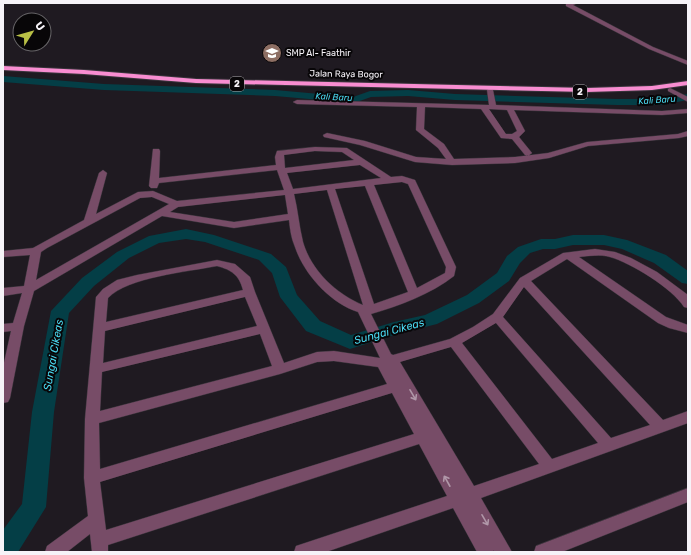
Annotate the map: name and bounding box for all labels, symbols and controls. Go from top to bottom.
north arrow [12,12,52,52]
text: U [32,19,47,33]
school or university icon: SMP Al- Faathir [261,42,283,64]
place label: SMP Al- Faathir [286,48,351,58]
street label: Jalan Raya Bogor [309,68,383,80]
road number: 2 [230,77,244,91]
road number: 2 [573,85,587,99]
water label: Kali Baru [315,91,354,103]
water label: Kali Baru [638,94,677,106]
water label: Sungai Cikeas [353,316,426,347]
water label: Sungai Cikeas [41,318,66,392]
one-way arrow [409,389,417,401]
one-way arrow [442,475,450,487]
one-way arrow [481,514,489,526]

